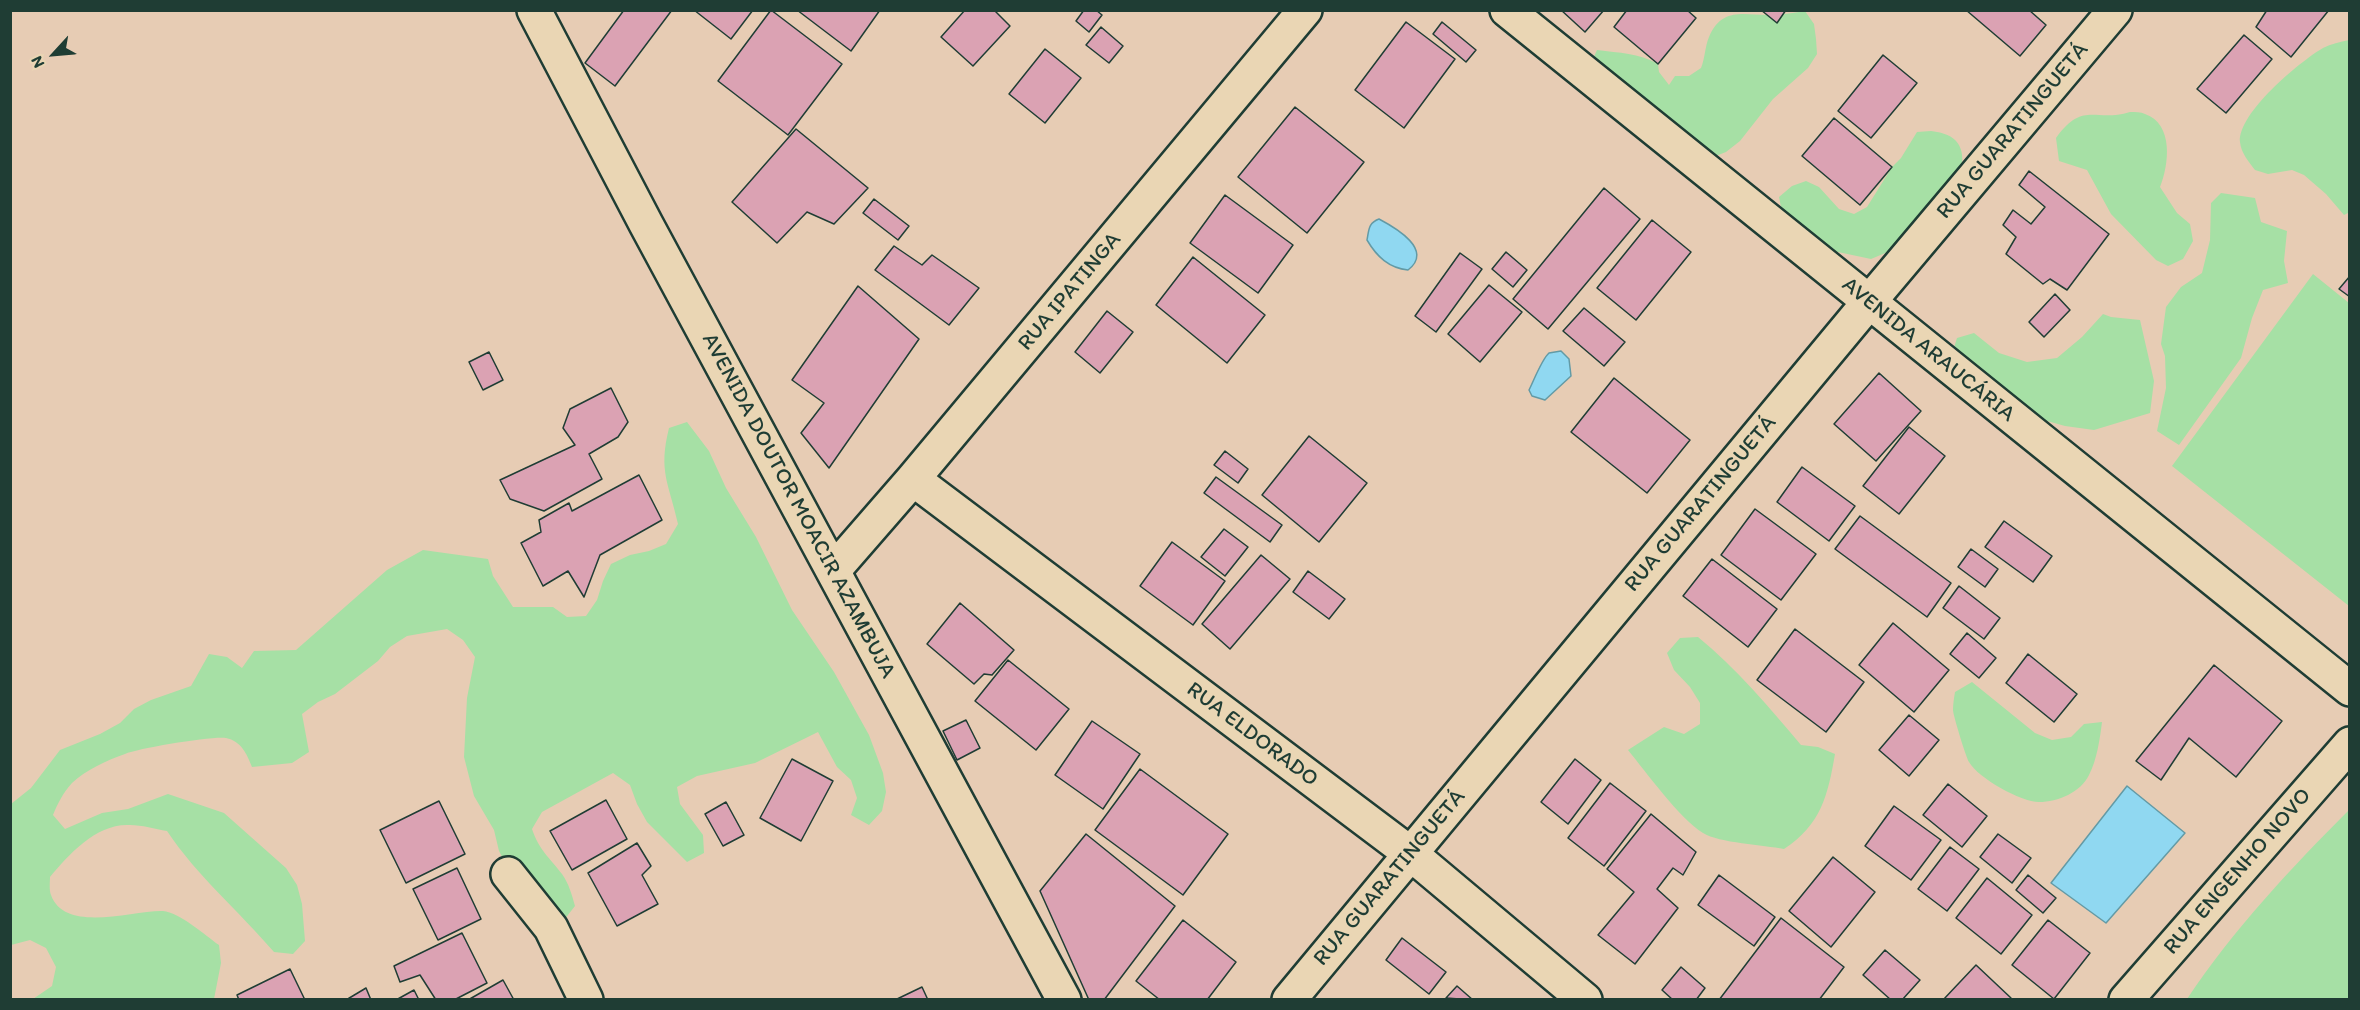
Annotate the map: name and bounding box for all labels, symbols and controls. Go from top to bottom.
north arrow [24,24,84,84]
street label: RUA GUARATINGUETÁ [1931,37,2095,225]
text: N [26,53,48,71]
street label: RUA IPATINGA [1013,227,1127,357]
street label: AVENIDA ARAUCÁRIA [1836,272,2020,428]
street label: AVENIDA DOUTOR MOACIR AZAMBUJA [695,329,901,683]
street label: RUA GUARATINGUETÁ [1619,410,1783,598]
street label: RUA ELDORADO [1181,677,1323,793]
street label: RUA ENGENHO NOVO [2159,783,2317,961]
street label: RUA GUARATINGUETÁ [1308,784,1472,972]

